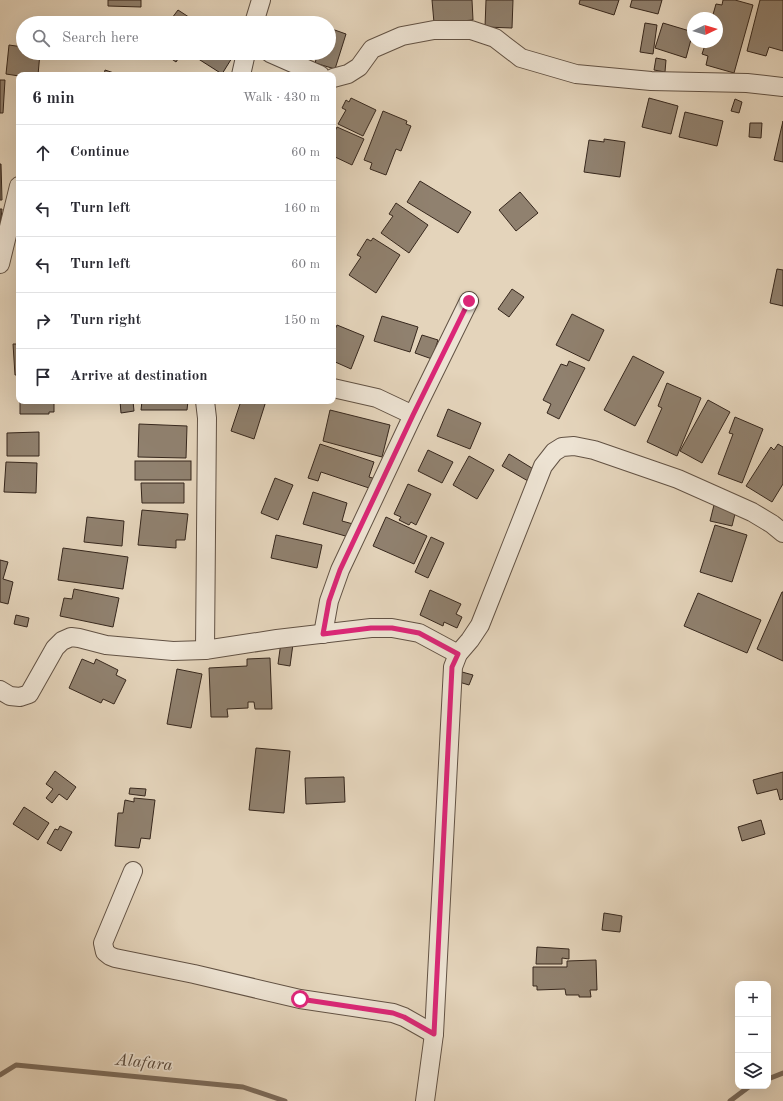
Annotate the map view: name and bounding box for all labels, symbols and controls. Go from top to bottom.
north arrow [687,12,723,48]
search box [16,16,336,60]
icon: search [30,27,52,49]
text: Search here [62,31,139,46]
text: 6 min [32,90,75,107]
text: Walk · 430 m [243,91,320,104]
icon: ahead [32,142,54,164]
text: Continue [70,145,129,160]
text: 60 m [291,146,320,159]
icon: left [32,198,54,220]
text: Turn left [70,201,130,216]
text: 160 m [283,202,320,215]
icon: left [32,254,54,276]
text: Turn left [70,257,130,272]
text: 60 m [291,258,320,271]
route end [460,292,478,310]
icon: right [32,310,54,332]
text: Turn right [70,313,141,328]
text: 150 m [283,314,320,327]
icon: arrive [32,366,54,388]
text: Arrive at destination [70,369,208,384]
map controls [735,981,771,1089]
button: + [735,981,771,1017]
route start [291,990,309,1008]
button: − [735,1017,771,1053]
water label: Alafara [114,1051,173,1074]
button: layers [735,1053,771,1089]

